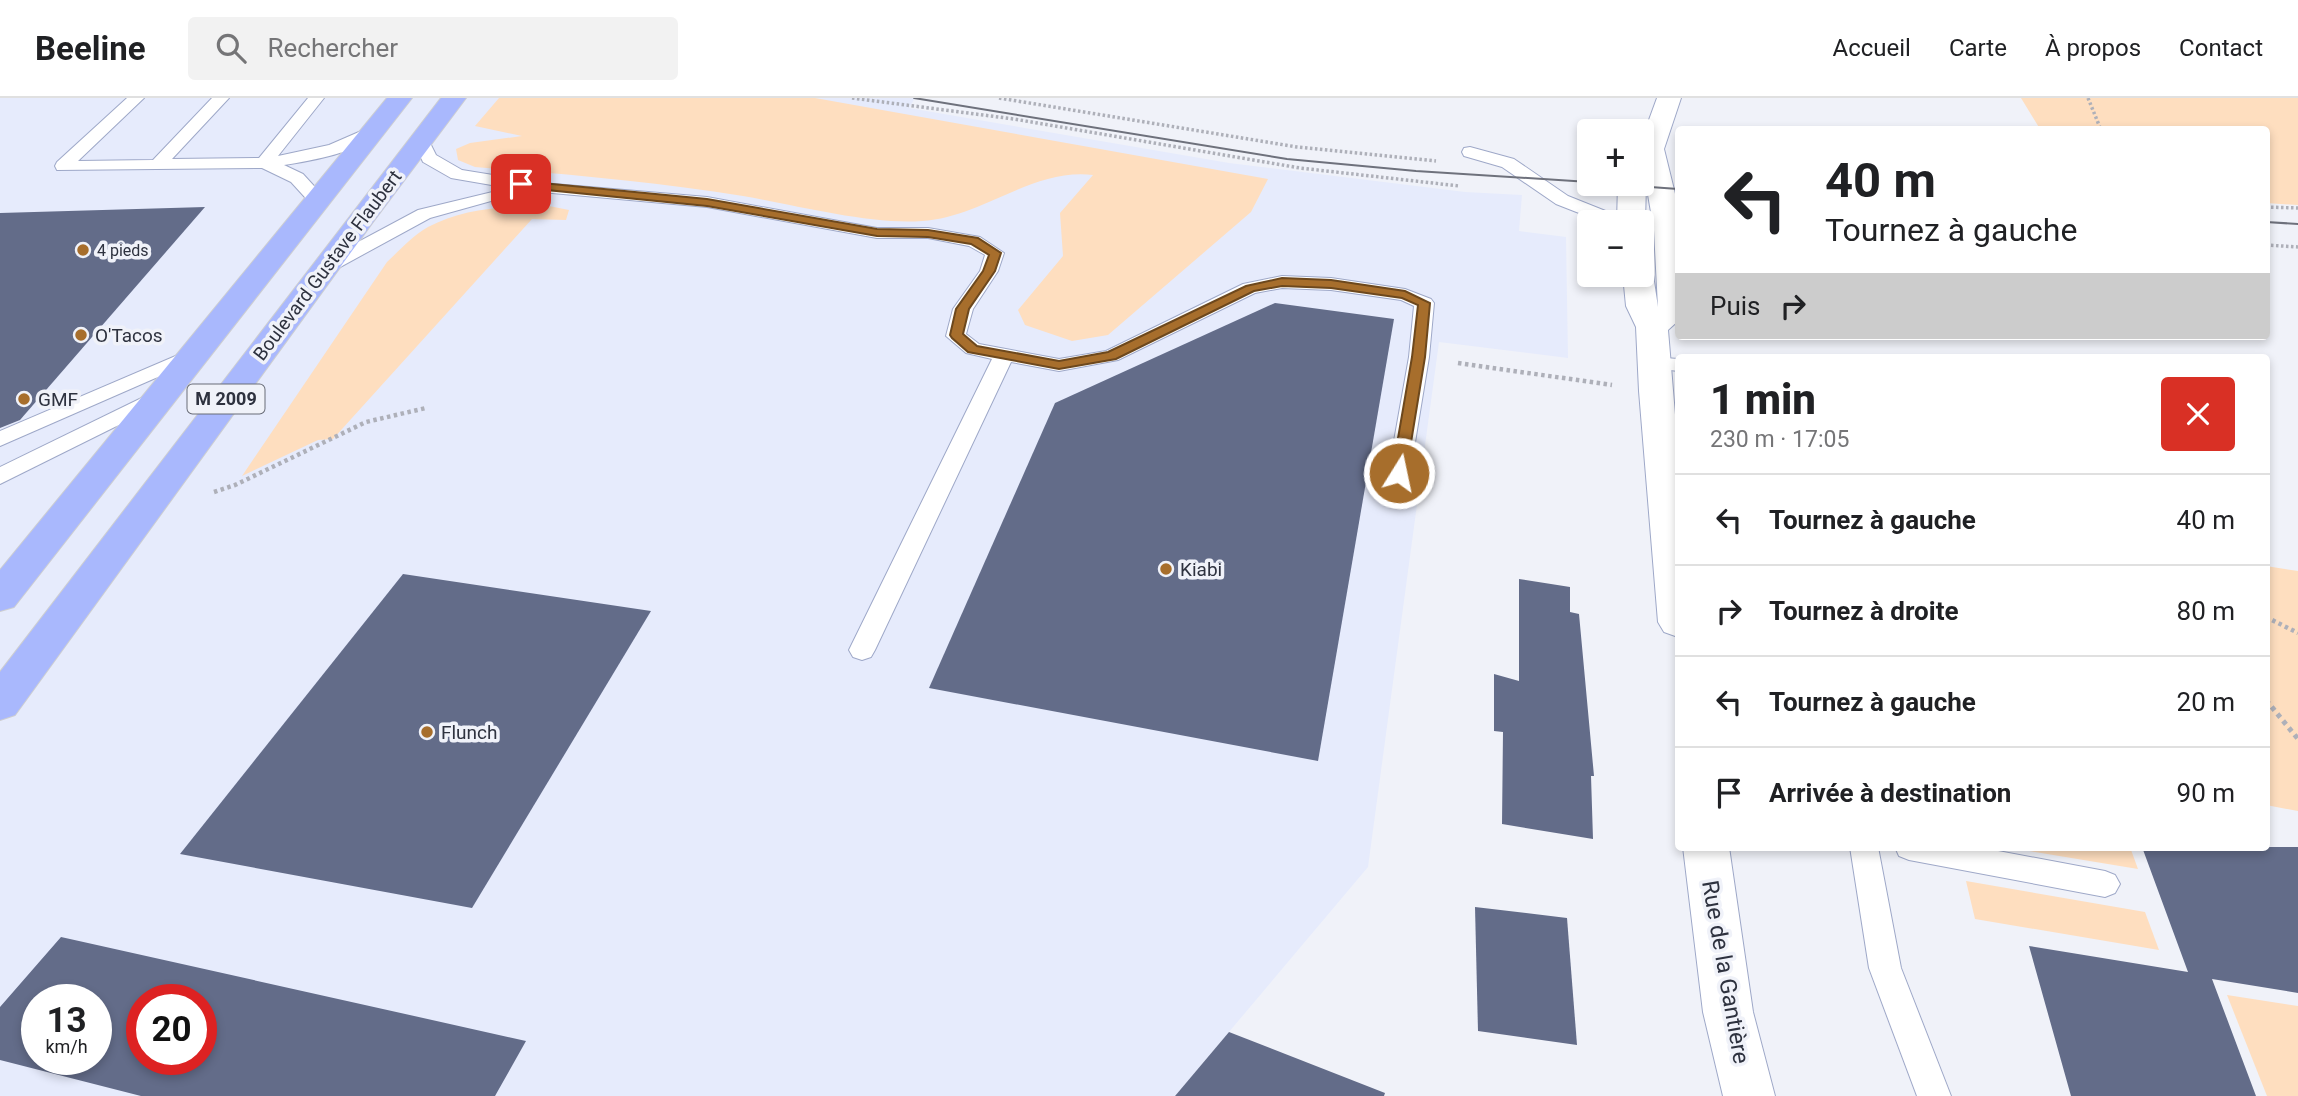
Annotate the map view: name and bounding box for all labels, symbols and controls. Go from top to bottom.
search box [188,17,678,80]
text: Beeline [35,29,146,68]
icon: search [212,29,250,67]
text: Rechercher [268,33,398,63]
text: Accueil [1832,34,1911,62]
text: Carte [1949,34,2007,62]
text: À propos [2045,34,2141,62]
text: Contact [2179,34,2263,62]
map controls [1577,119,1654,287]
button: + [1577,119,1654,196]
text: 40 m [1825,152,1936,209]
pin [491,154,551,214]
icon: left [1710,154,1801,245]
icon: arrive [502,165,540,203]
street label: Boulevard Gustave Flaubert [248,166,406,365]
button: − [1577,210,1654,287]
text: Tournez à gauche [1825,211,2077,249]
place label: 4 pieds [97,241,149,260]
marker: 4 pieds [75,242,91,258]
icon: right [1774,287,1812,325]
text: Puis [1710,291,1760,321]
place label: O'Tacos [95,324,163,347]
marker: O'Tacos [73,327,89,343]
text: 1 min [1710,375,1816,424]
button: close [2161,377,2235,451]
road number: M 2009 [188,384,264,414]
place label: GMF [38,388,78,411]
marker: GMF [16,391,32,407]
text: 230 m · 17:05 [1710,426,1849,453]
position arrow [1362,436,1436,510]
icon: left [1710,501,1748,539]
text: Tournez à gauche [1769,505,1976,535]
text: 40 m [2177,505,2235,535]
place label: Kiabi [1180,558,1222,581]
marker: Kiabi [1158,561,1174,577]
icon: right [1710,592,1748,630]
text: Tournez à droite [1769,596,1959,626]
text: 80 m [2177,596,2235,626]
icon: left [1710,683,1748,721]
text: Tournez à gauche [1769,687,1976,717]
text: 20 m [2177,687,2235,717]
place label: Flunch [441,721,498,744]
marker: Flunch [419,724,435,740]
icon: arrive [1710,774,1748,812]
text: Arrivée à destination [1769,778,2011,808]
text: 90 m [2177,778,2235,808]
street label: Rue de la Gantière [1696,878,1755,1066]
speed limit sign: 20 [126,984,217,1075]
text: 13 [46,1000,87,1041]
text: km/h [45,1036,88,1057]

